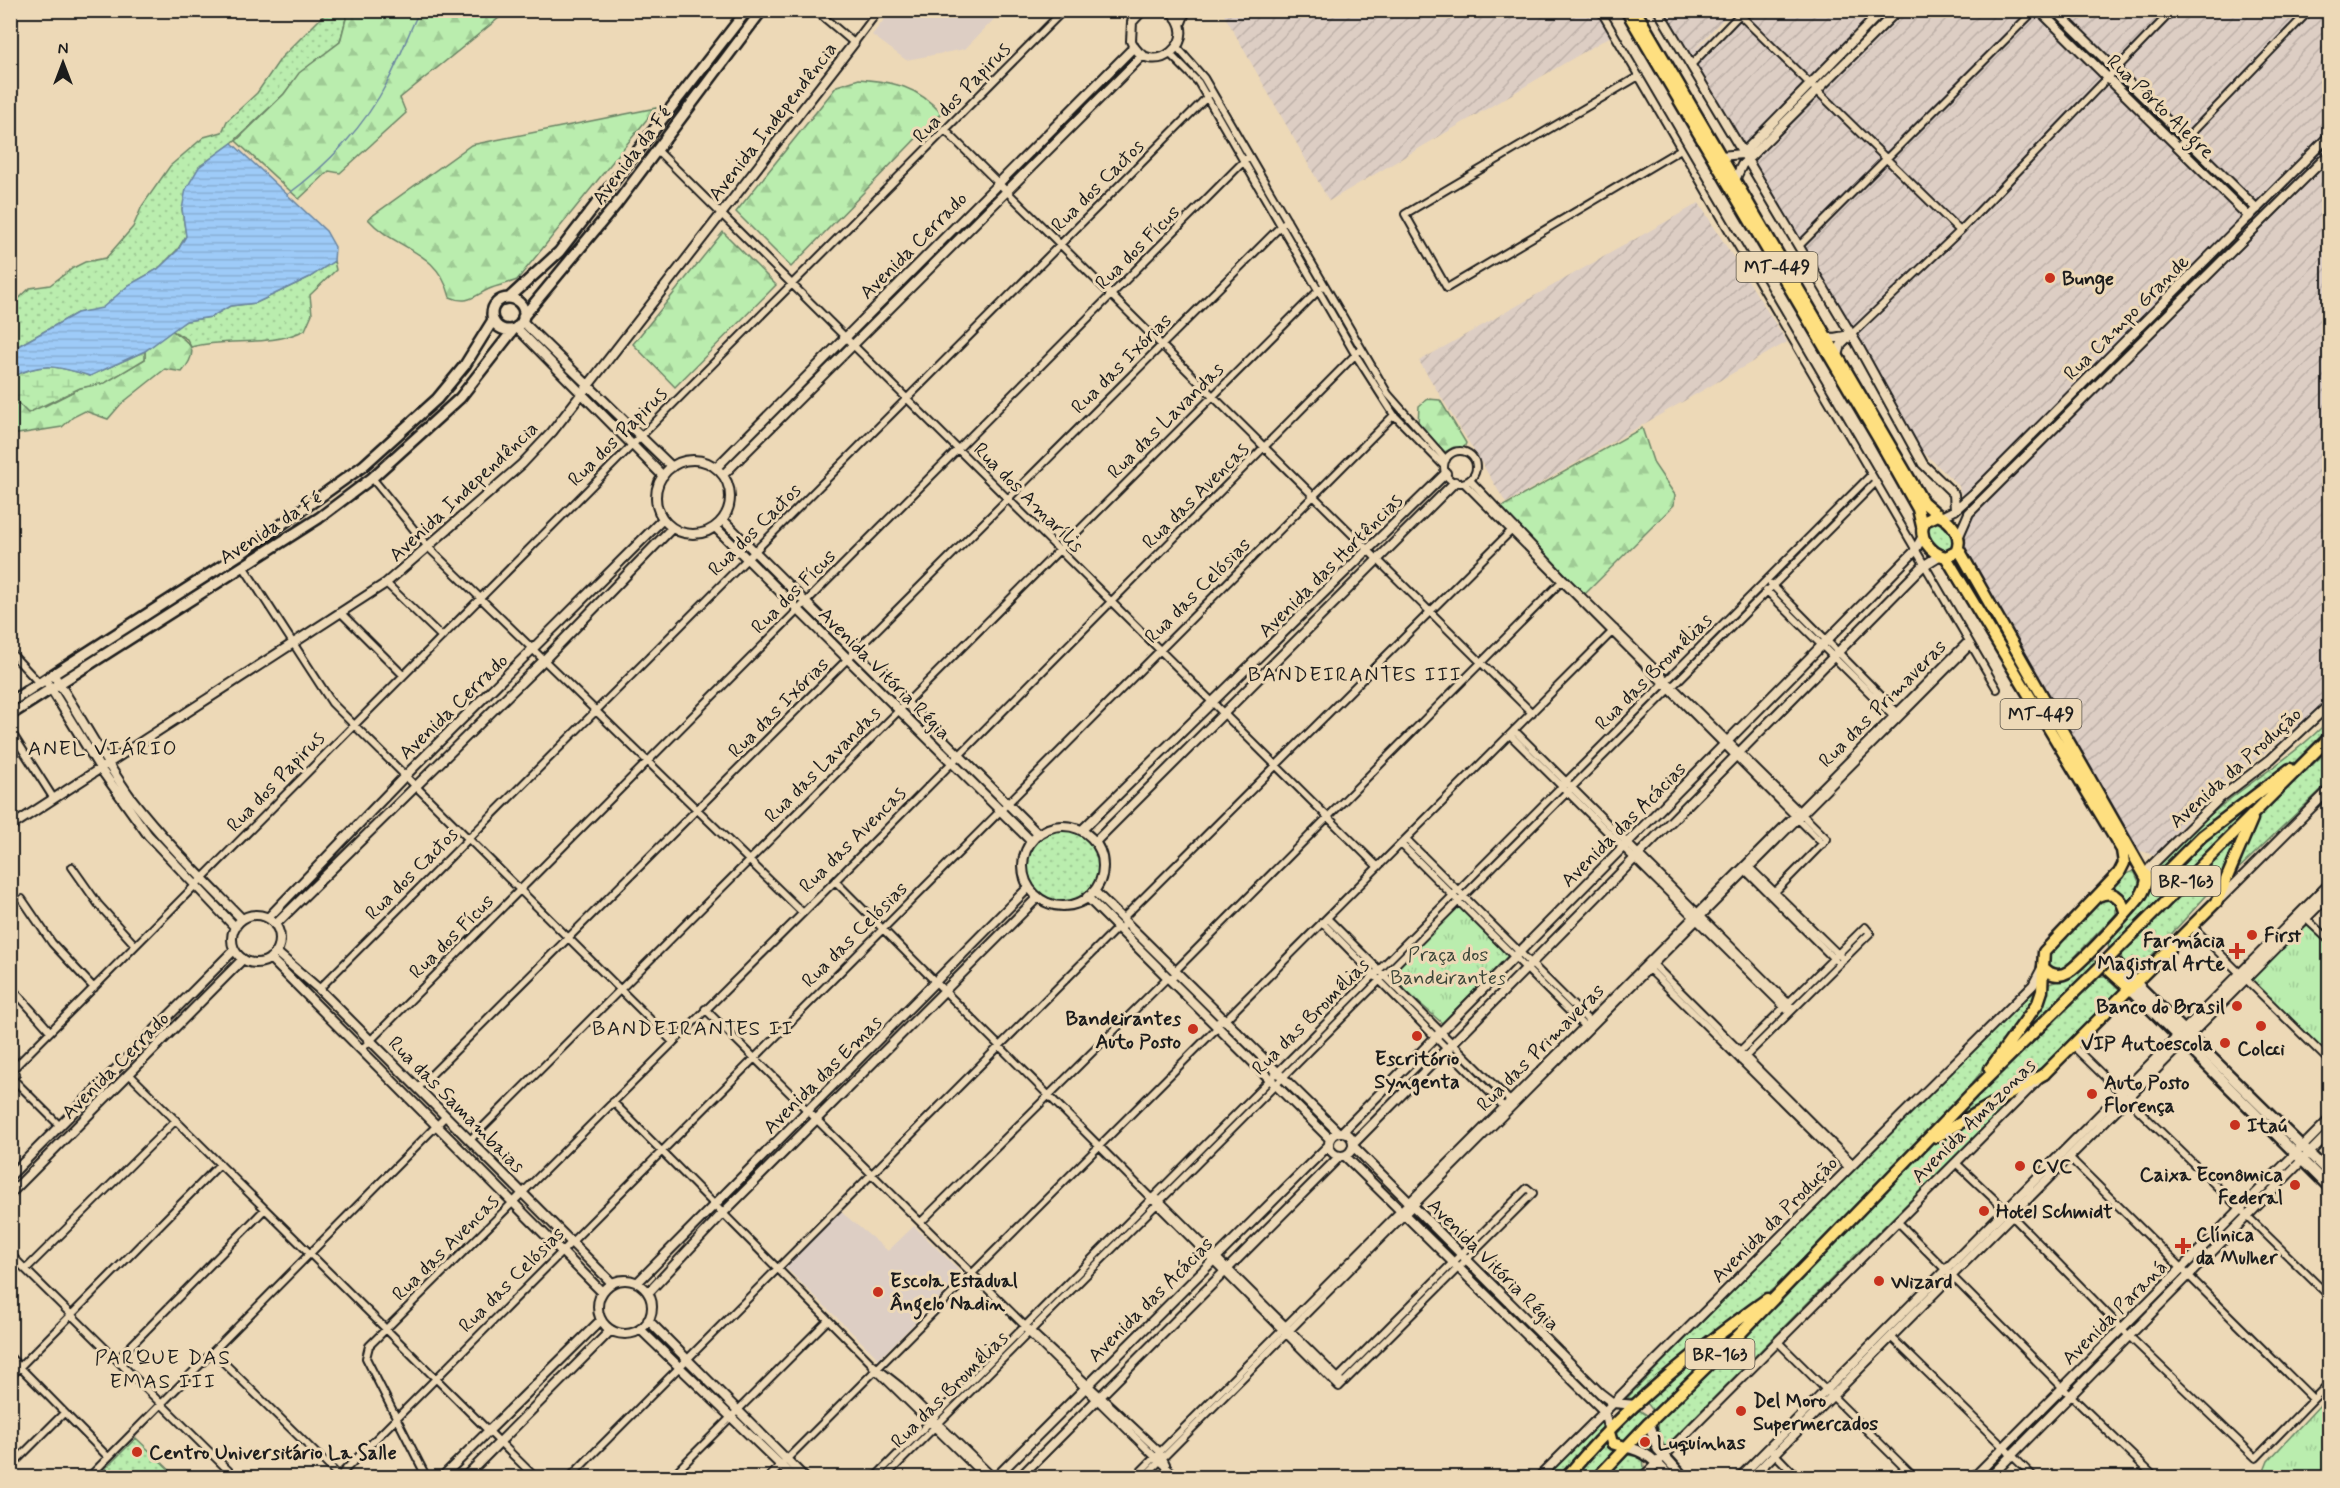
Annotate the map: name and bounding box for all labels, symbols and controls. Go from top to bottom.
north arrow [33,33,93,93]
street label: Avenida Independência [702,37,844,207]
street label: Rua dos Papirus [907,37,1017,149]
text: N [58,39,68,60]
street label: Rua Pôrto Alegre [2099,49,2220,167]
street label: Avenida da Fé [586,101,678,211]
street label: Rua dos Cactos [1046,133,1151,239]
street label: Avenida Cerrado [854,186,974,306]
street label: Rua dos Fícus [1090,200,1187,297]
street label: Rua Campo Grande [2058,249,2196,387]
road number: MT-449 [1736,252,1818,282]
place label: Bunge [2062,266,2114,295]
marker: Bunge [2043,271,2057,285]
street label: Rua das Ixórias [1066,308,1178,420]
street label: Rua das Lavandas [1102,357,1231,485]
street label: Rua dos Papirus [562,381,674,493]
street label: Avenida Independência [383,416,545,569]
street label: Rua dos Amarílis [967,437,1089,559]
street label: Rua das Avencas [1137,437,1256,555]
street label: Rua dos Cactos [703,477,808,583]
street label: Avenida da Fé [214,485,327,571]
street label: Avenida das Hortências [1253,488,1409,644]
street label: Rua das Celósias [1139,532,1257,650]
street label: Rua dos Fícus [746,544,843,641]
street label: Avenida Vitória Régia [812,602,956,746]
street label: Rua das Bromélias [1589,607,1719,737]
street label: Rua das Primaveras [1813,634,1953,774]
street label: Avenida Cerrado [393,648,515,766]
street label: Rua das Ixórias [723,652,835,764]
district label: BANDEIRANTES III [1248,661,1462,689]
road number: MT-449 [2000,699,2082,729]
street label: Rua das Lavandas [759,701,888,829]
street label: Avenida da Produção [2164,701,2308,835]
street label: Rua dos Papirus [221,726,331,838]
district label: ANEL VIÁRIO [28,735,178,763]
street label: Avenida das Acácias [1555,756,1693,894]
street label: Rua das Avencas [794,781,913,899]
street label: Rua dos Cactos [360,821,465,927]
road number: BR-163 [2152,866,2220,896]
street label: Rua das Celósias [796,876,914,994]
street label: Rua dos Fícus [404,889,501,986]
place label: First [2264,923,2301,950]
place label: Farmácia Magistral Arte [2098,928,2226,980]
marker: First [2245,928,2259,942]
park label: Praça dos Bandeirantes [1390,942,1506,992]
marker: Farmácia Magistral Arte [2230,944,2244,958]
street label: Rua das Bromélias [1246,952,1376,1082]
street label: Rua das Primaveras [1471,978,1611,1118]
place label: Banco do Brasil [2096,994,2225,1021]
marker: Banco do Brasil [2230,999,2244,1013]
street label: Avenida Cerrado [56,1006,176,1126]
place label: Bandeirantes Auto Posto [1066,1006,1181,1056]
street label: Avenida das Emas [758,1009,889,1141]
district label: BANDEIRANTES II [592,1015,794,1043]
marker: Colcci [2254,1019,2268,1033]
marker: Bandeirantes Auto Posto [1186,1022,1200,1036]
marker: Escritório Syngenta [1410,1029,1424,1043]
street label: Rua das Samambaias [382,1031,530,1180]
place label: VIP Autoescola [2081,1031,2213,1058]
marker: VIP Autoescola [2218,1036,2232,1050]
place label: Colcci [2237,1036,2285,1063]
place label: Escritório Syngenta [1374,1046,1460,1096]
street label: Avenida Amazonas [1906,1053,2042,1189]
place label: Auto Posto Florença [2104,1070,2190,1120]
marker: Auto Posto Florença [2085,1087,2099,1101]
place label: Itaú [2247,1113,2287,1140]
marker: Itaú [2228,1118,2242,1132]
street label: Avenida da Produção [1706,1151,1845,1290]
place label: CVC [2032,1154,2072,1181]
marker: CVC [2013,1159,2027,1173]
place label: Caixa Econômica Federal [2140,1162,2283,1212]
marker: Caixa Econômica Federal [2288,1178,2302,1192]
street label: Rua das Avencas [387,1189,506,1307]
street label: Avenida Vitória Régia [1421,1193,1565,1337]
place label: Hotel Schmidt [1996,1199,2113,1226]
marker: Hotel Schmidt [1977,1204,1991,1218]
street label: Rua das Celósias [453,1221,571,1339]
place label: Clínica da Mulher [2196,1222,2278,1272]
street label: Avenida das Acácias [1082,1231,1220,1369]
marker: Clínica da Mulher [2174,1237,2192,1255]
street label: Avenida Paraná [2056,1254,2174,1372]
place label: Escola Estadual Ângelo Nadin [890,1268,1018,1320]
place label: Wizard [1890,1269,1952,1296]
marker: Wizard [1872,1274,1886,1288]
marker: Escola Estadual Ângelo Nadin [871,1285,885,1299]
street label: Rua das Bromélias [885,1325,1015,1455]
road number: BR-163 [1686,1339,1754,1369]
district label: PARQUE DAS EMAS III [95,1344,231,1396]
place label: Del Moro Supermercados [1753,1388,1878,1438]
marker: Del Moro Supermercados [1734,1404,1748,1418]
place label: Luquinhas [1657,1430,1746,1457]
marker: Luquinhas [1638,1435,1652,1449]
place label: Centro Universitário La Salle [149,1440,397,1467]
marker: Centro Universitário La Salle [130,1445,144,1459]

